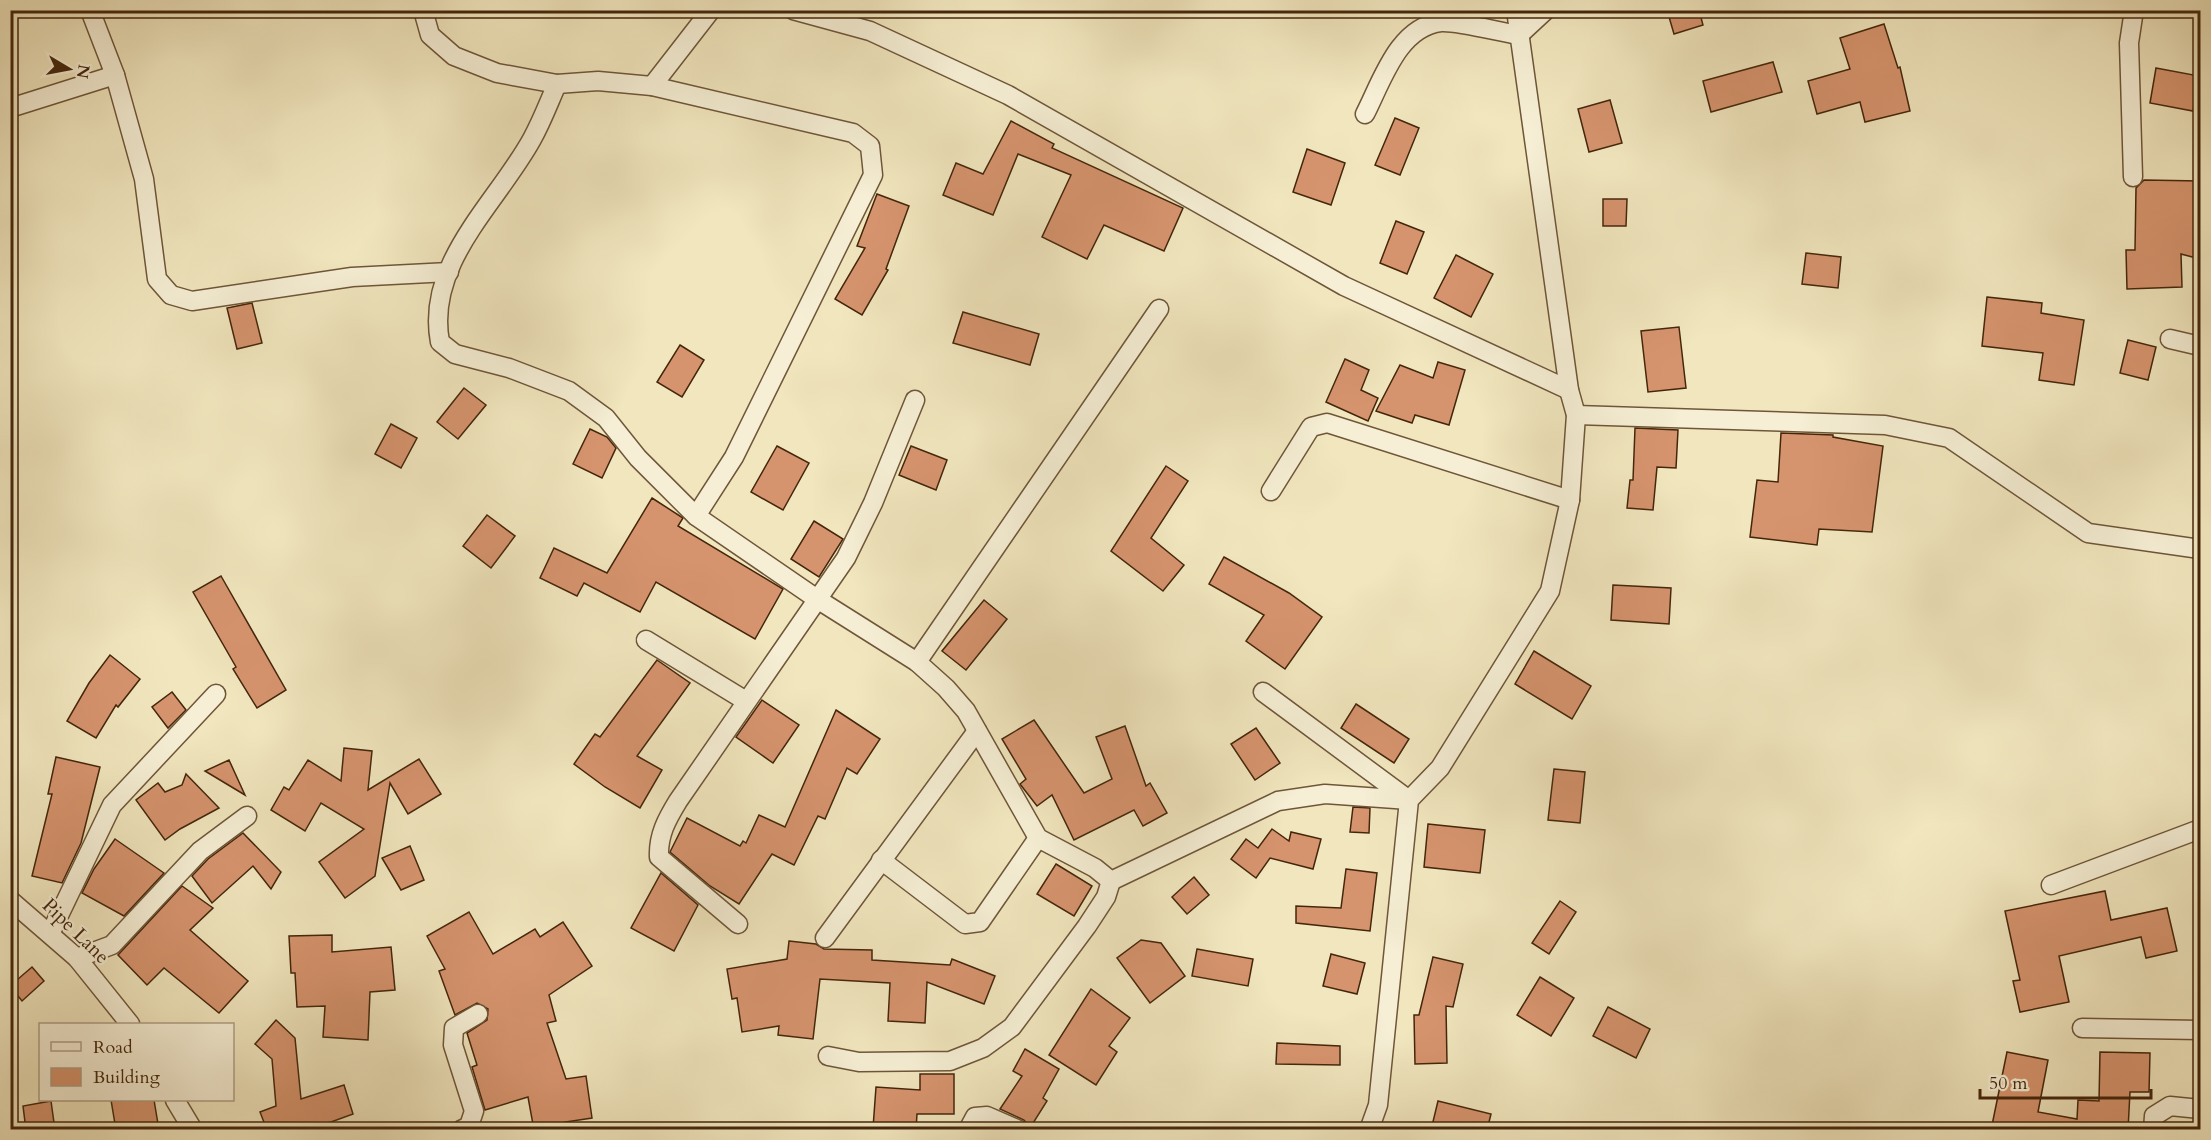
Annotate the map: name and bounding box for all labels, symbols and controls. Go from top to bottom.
north arrow [39,39,99,99]
text: N [71,63,95,80]
street label: Pipe Lane [36,892,116,970]
legend [39,1023,234,1101]
text: Road [93,1035,133,1060]
scale bar [1980,1062,2151,1100]
text: Building [93,1065,161,1090]
text: 50 m [1989,1071,2028,1096]

